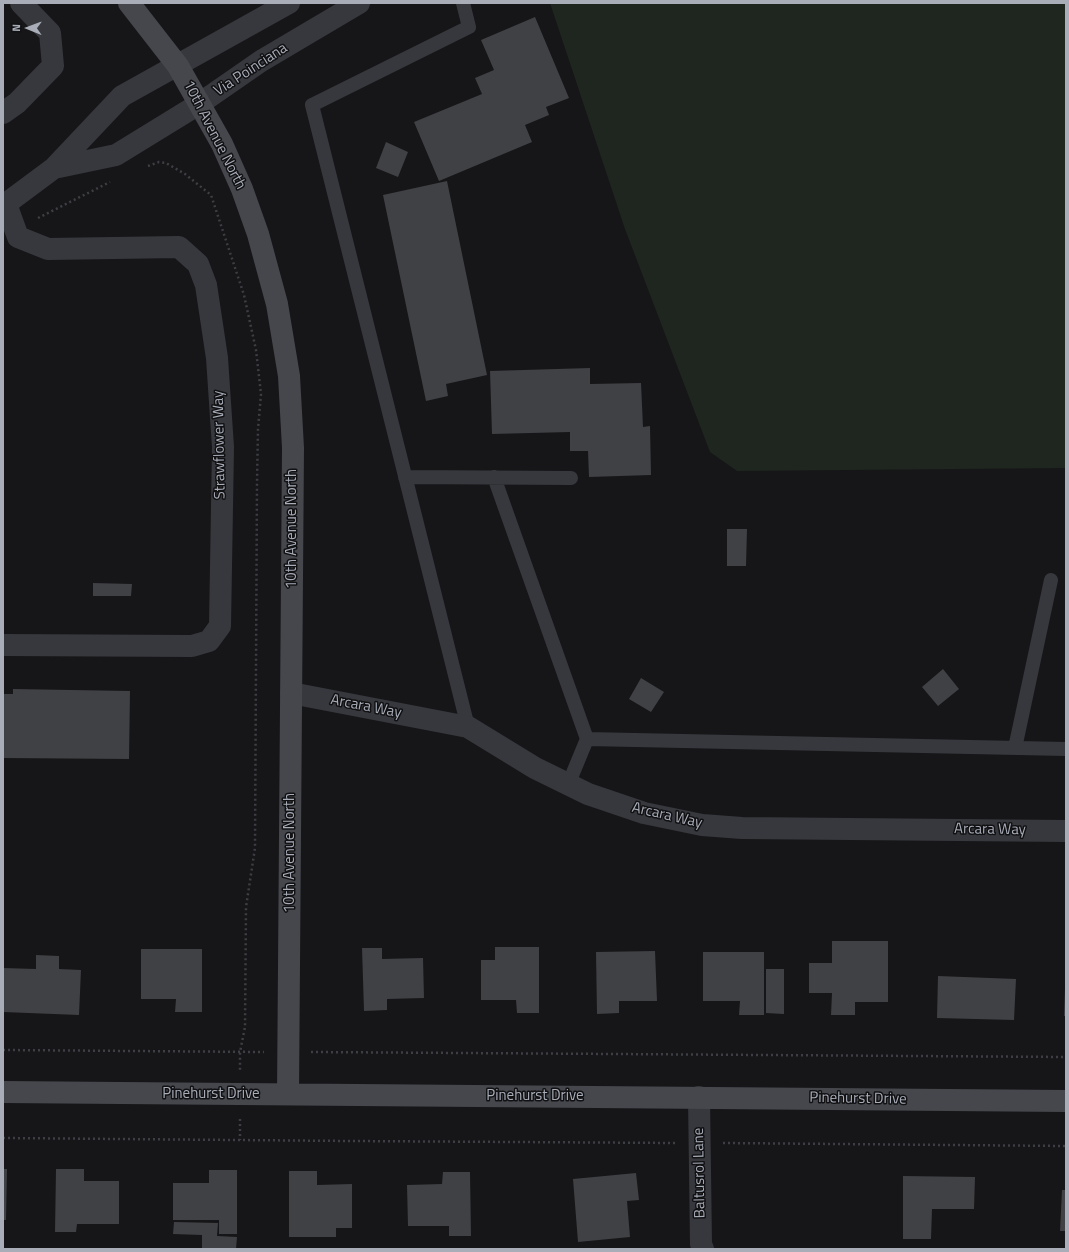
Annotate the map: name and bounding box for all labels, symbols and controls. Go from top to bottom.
north arrow [8,8,48,48]
text: N [8,24,24,32]
street label: Via Poinciana [211,40,291,100]
street label: 10th Avenue North [179,77,249,193]
street label: Strawflower Way [210,390,230,500]
street label: 10th Avenue North [283,469,301,589]
street label: Arcara Way [329,691,403,723]
street label: 10th Avenue North [281,793,299,913]
street label: Arcara Way [630,799,704,833]
street label: Arcara Way [954,820,1026,840]
street label: Pinehurst Drive [162,1085,260,1103]
street label: Pinehurst Drive [486,1087,584,1105]
street label: Pinehurst Drive [809,1089,907,1109]
street label: Baltusrol Lane [690,1128,710,1218]

